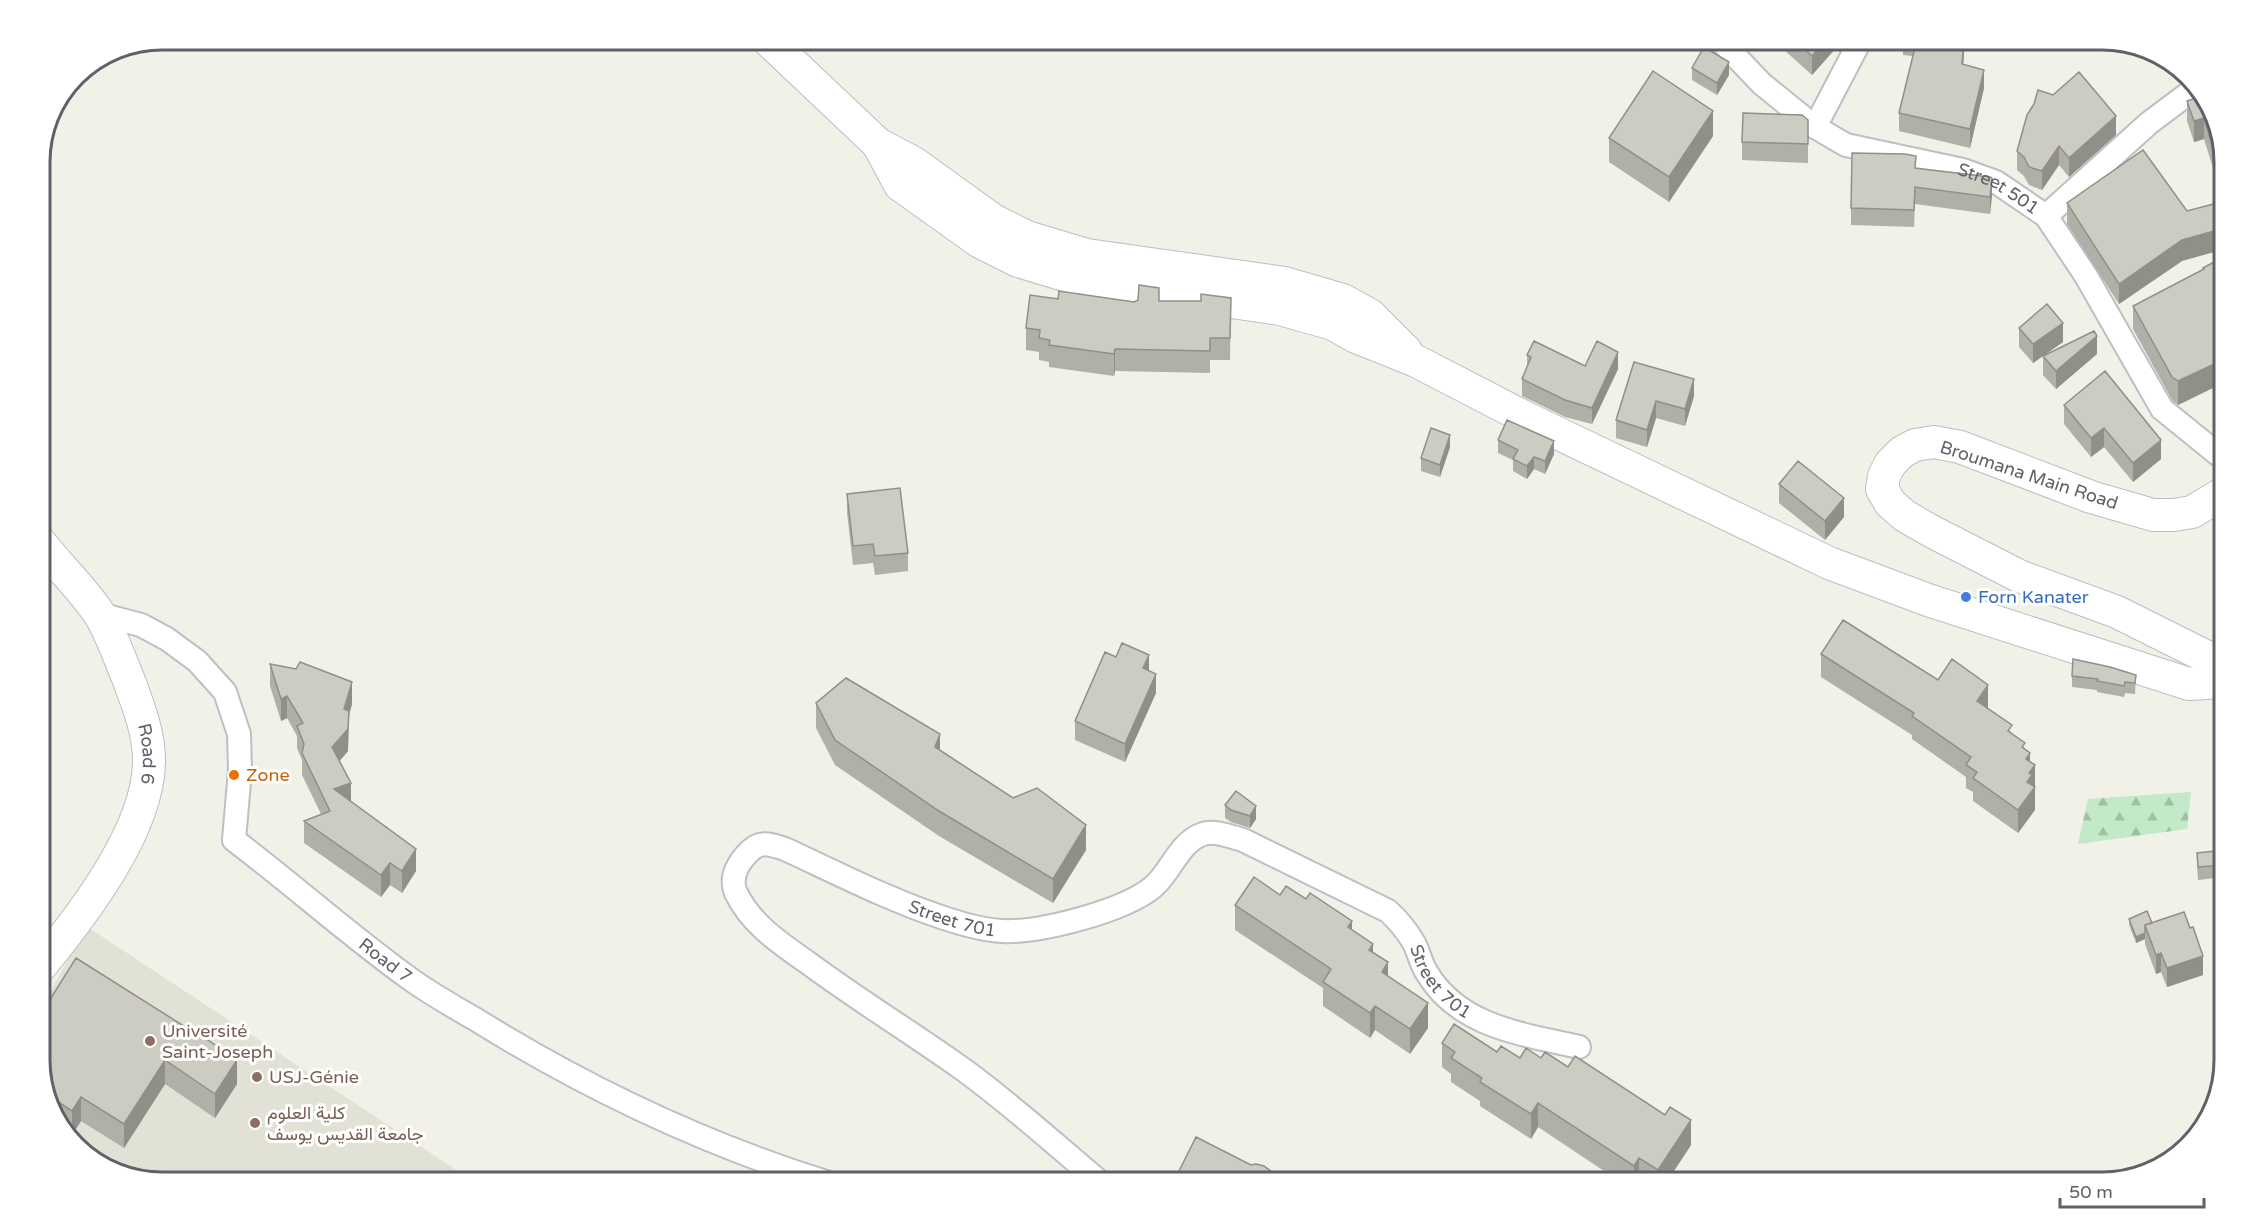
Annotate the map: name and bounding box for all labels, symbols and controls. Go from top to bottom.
street label: Street 501 [1954,158,2044,219]
street label: Broumana Main Road [1937,436,2121,514]
place label: Forn Kanater [1978,586,2089,608]
marker: Forn Kanater [1959,590,1973,604]
street label: Road 6 [133,721,160,786]
place label: Zone [246,764,290,786]
marker: Zone [227,768,241,782]
street label: Street 701 [906,895,997,942]
street label: Road 7 [354,933,416,988]
street label: Street 701 [1405,941,1475,1024]
place label: Université Saint-Joseph [162,1020,273,1063]
marker: Université Saint-Joseph [143,1034,157,1048]
place label: USJ-Génie [269,1066,359,1088]
marker: USJ-Génie [250,1070,264,1084]
place label: كلية العلوم جامعة القديس يوسف [267,1102,424,1145]
marker: كلية العلوم جامعة القديس يوسف [248,1116,262,1130]
scale bar [2060,1171,2204,1209]
text: 50 m [2069,1181,2113,1203]

